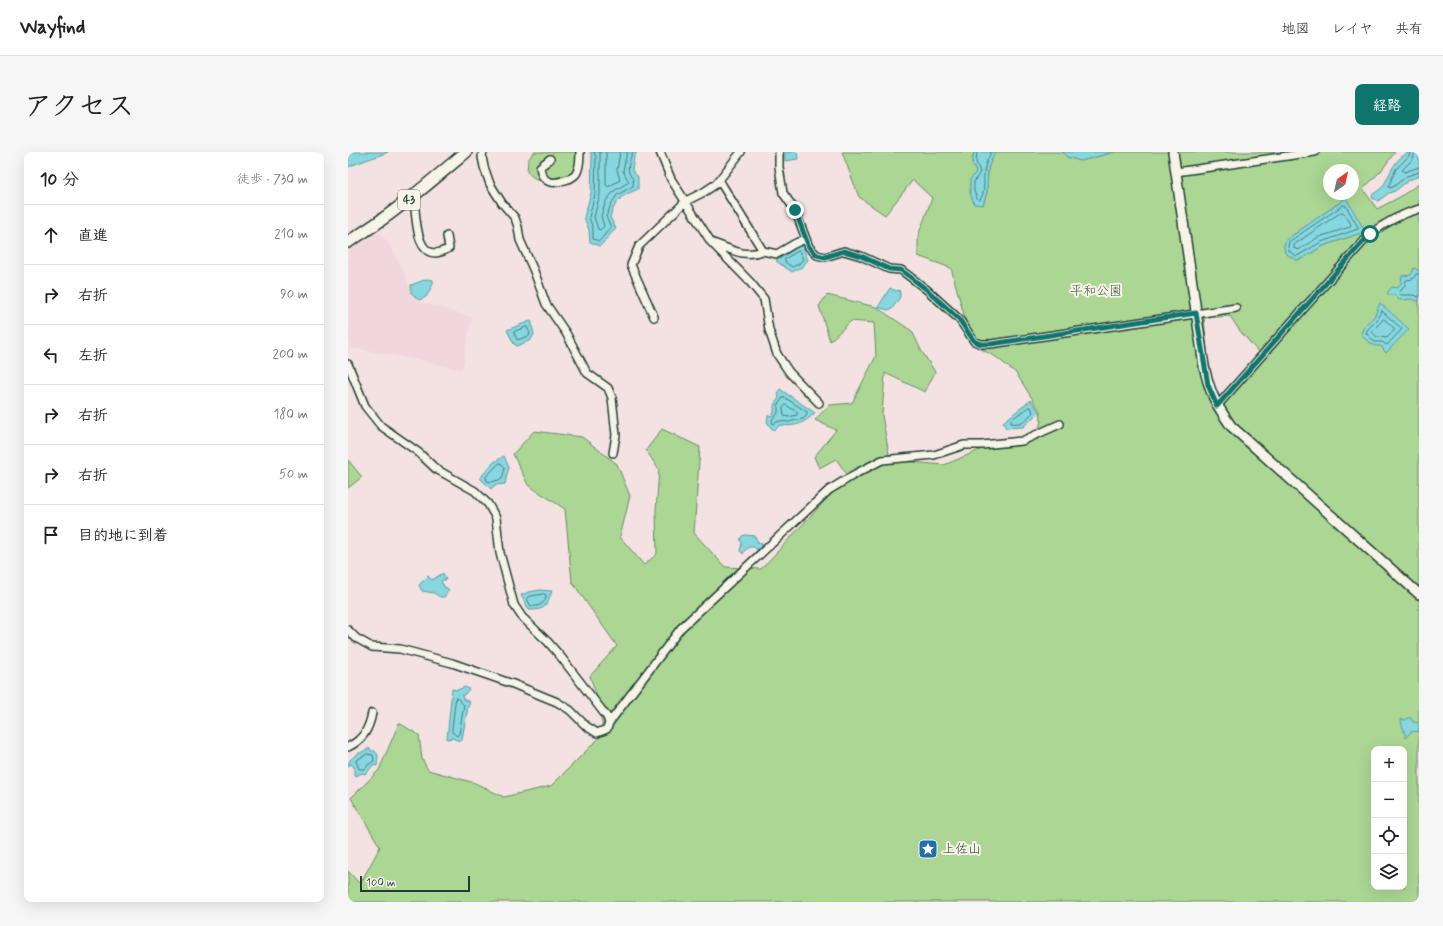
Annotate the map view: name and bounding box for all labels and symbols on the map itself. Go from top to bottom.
north arrow [1323,164,1359,200]
road number: 43 [398,190,420,210]
route end [786,201,804,219]
route start [1361,225,1379,243]
park label: 平和公園 [1070,283,1122,300]
place icon: 上佐山 [917,838,939,860]
place label: 上佐山 [942,841,981,858]
scale bar [360,874,470,893]

